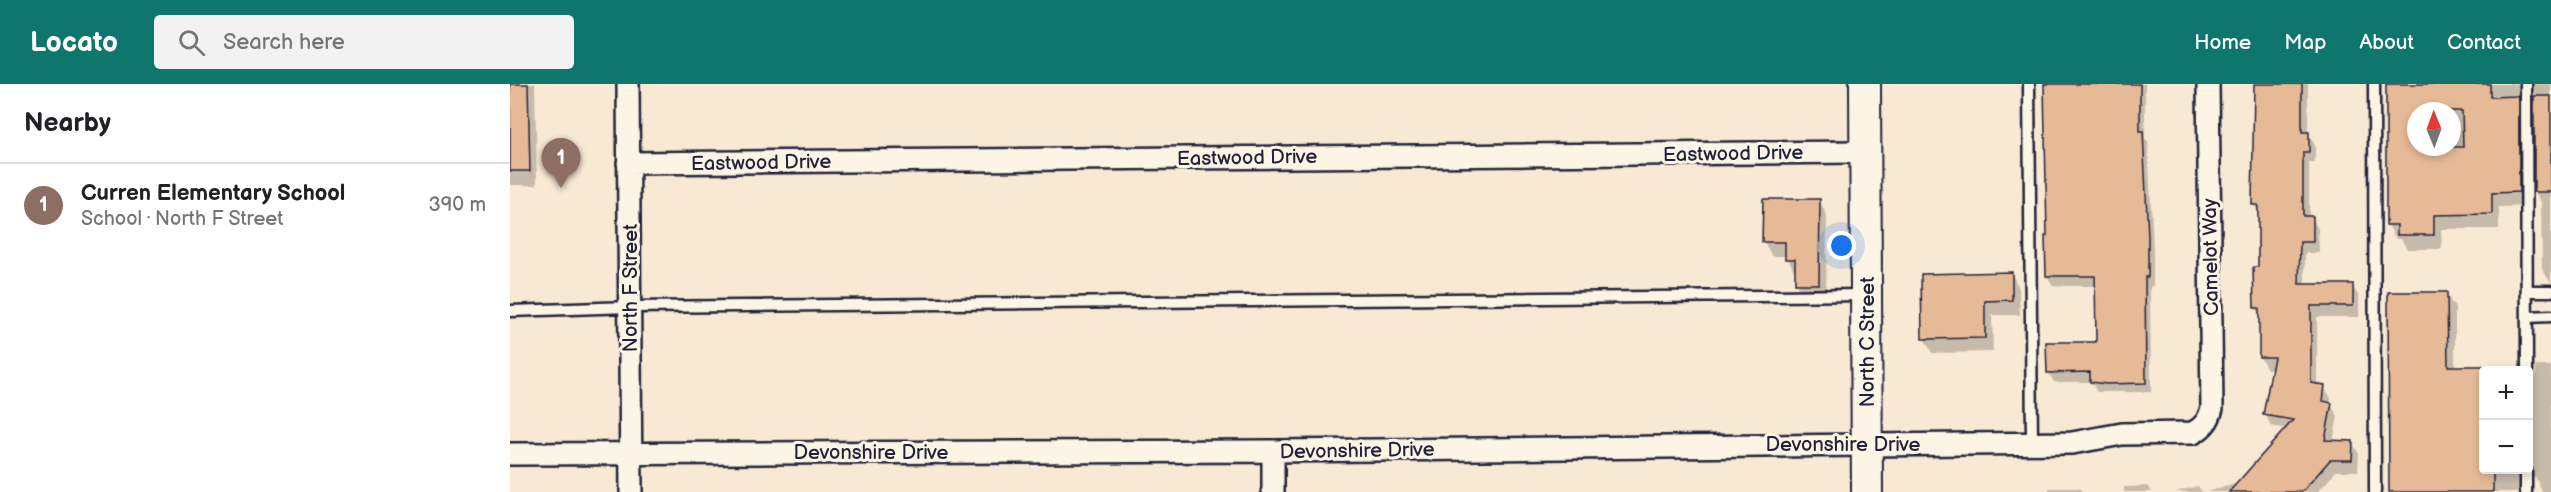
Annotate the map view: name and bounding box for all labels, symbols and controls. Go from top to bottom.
search box [154,15,574,69]
text: Locato [30,26,118,59]
icon: search [175,26,208,59]
text: Search here [223,29,345,56]
text: Home [2194,30,2251,55]
text: Map [2284,30,2326,55]
text: About [2359,30,2414,55]
text: Contact [2447,30,2521,55]
north arrow [2407,102,2461,156]
text: Nearby [24,108,111,139]
pin: 1 [542,138,580,188]
street label: Eastwood Drive [1663,141,1804,167]
street label: Eastwood Drive [1177,145,1318,171]
street label: Eastwood Drive [691,150,832,176]
text: Curren Elementary School [81,180,345,207]
text: 1 [39,193,48,217]
text: 390 m [428,193,486,217]
street label: Camelot Way [2198,198,2224,316]
text: School · North F Street [81,207,283,231]
street label: North F Street [619,224,643,352]
your location [1827,231,1856,260]
street label: North C Street [1856,277,1880,407]
map controls [2479,366,2533,474]
button: + [2479,366,2533,420]
button: − [2479,420,2533,474]
street label: Devonshire Drive [1766,433,1921,457]
street label: Devonshire Drive [1279,438,1435,464]
street label: Devonshire Drive [794,441,949,465]

